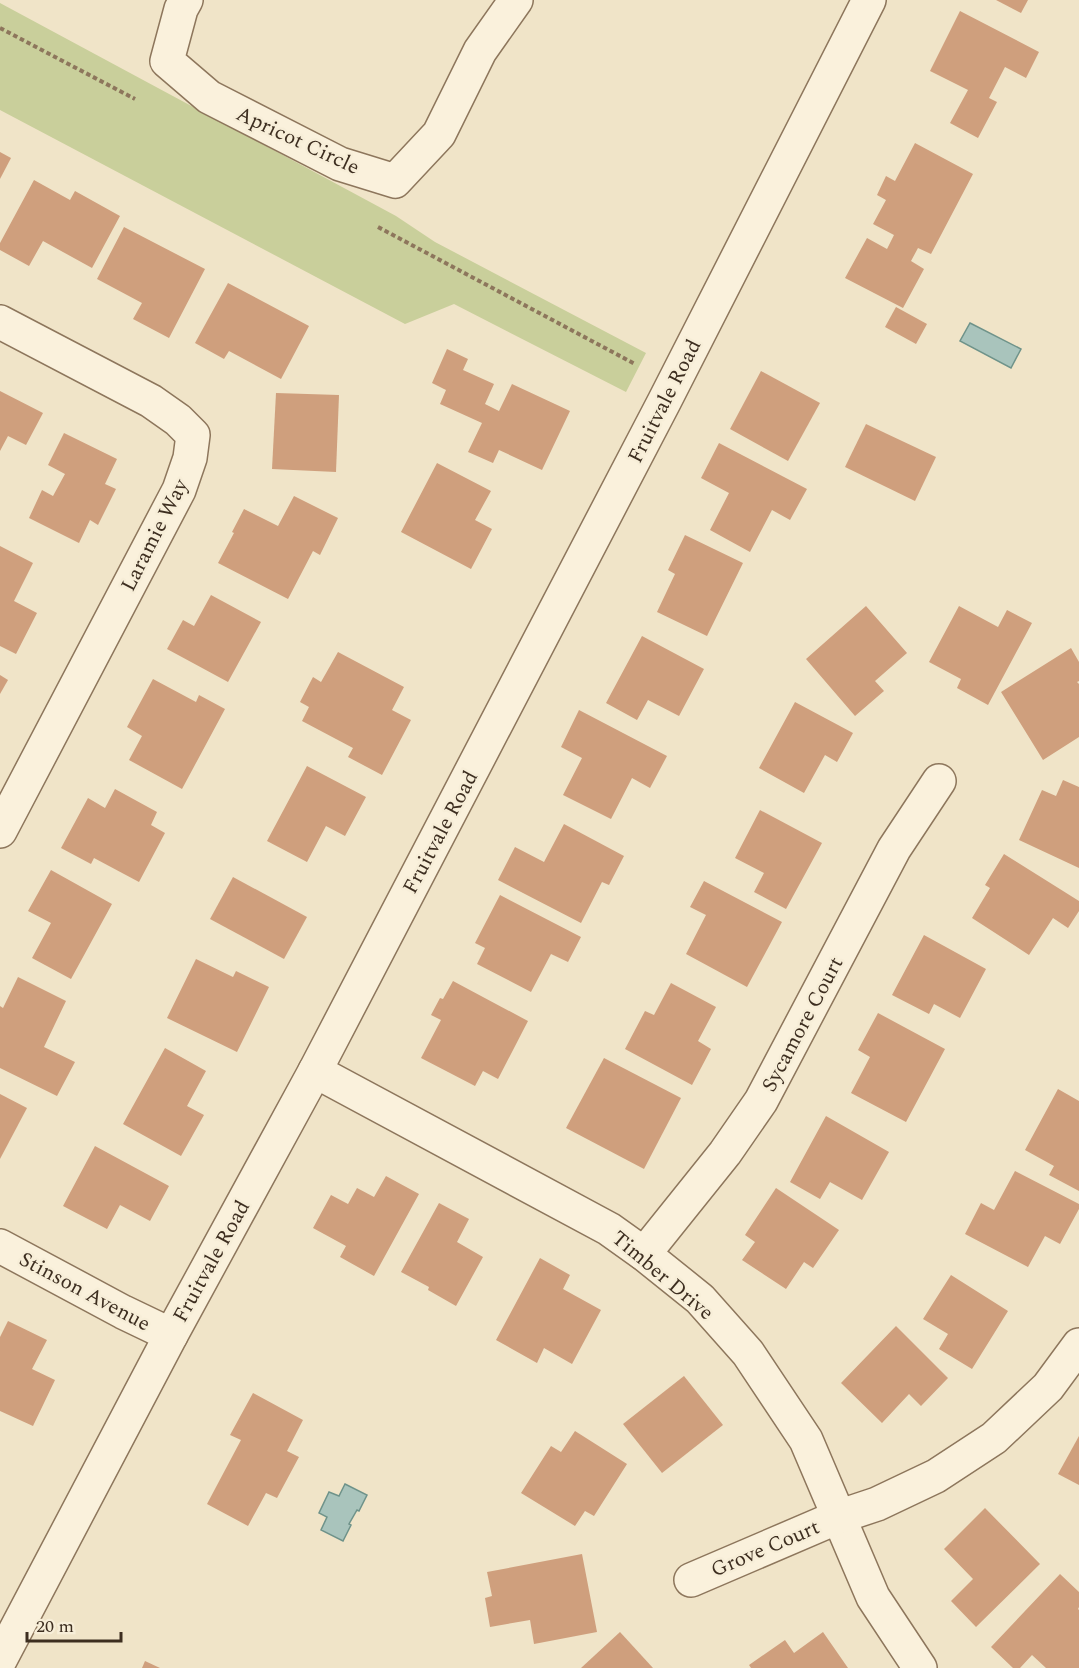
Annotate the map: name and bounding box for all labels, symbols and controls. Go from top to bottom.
street label: Apricot Circle [230,98,365,184]
street label: Fruitvale Road [620,334,710,469]
street label: Laramie Way [113,473,197,597]
street label: Fruitvale Road [395,765,487,900]
street label: Sycamore Court [754,951,852,1098]
street label: Fruitvale Road [165,1194,259,1329]
street label: Timber Drive [604,1223,721,1328]
street label: Stinson Avenue [13,1244,156,1340]
street label: Grove Court [706,1512,825,1586]
scale bar [27,1605,122,1643]
text: 20 m [36,1613,74,1640]

